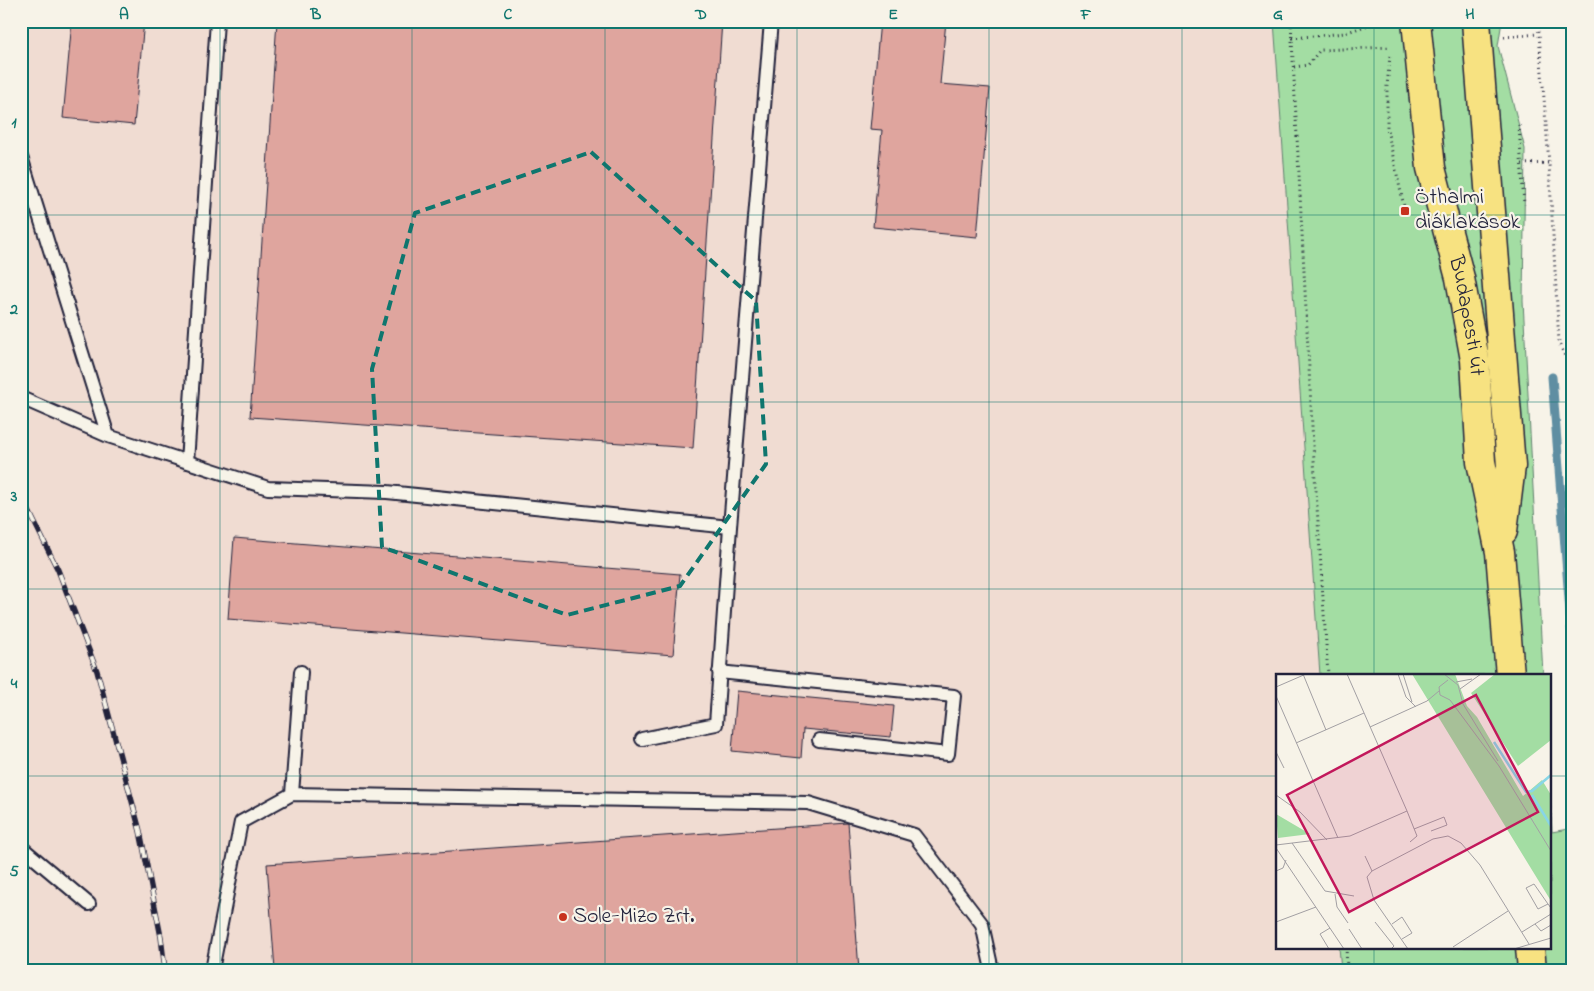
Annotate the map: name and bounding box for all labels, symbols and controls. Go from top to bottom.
text: A [119,3,129,27]
text: B [310,3,322,27]
text: C [504,3,513,27]
text: D [694,3,707,27]
text: E [888,3,898,27]
text: F [1080,3,1092,27]
text: G [1273,3,1283,27]
text: H [1465,3,1475,27]
text: 1 [11,111,17,135]
place label: Öthalmi diáklakások [1415,182,1520,239]
marker: Öthalmi diáklakások [1399,205,1411,217]
street label: Budapesti út [1439,251,1492,377]
text: 2 [9,298,18,322]
text: 3 [10,485,18,509]
text: 4 [10,672,18,696]
inset map [1276,674,1552,948]
text: 5 [9,860,19,884]
place label: Sole-Mizo Zrt. [573,901,694,933]
marker: Sole-Mizo Zrt. [557,911,569,923]

